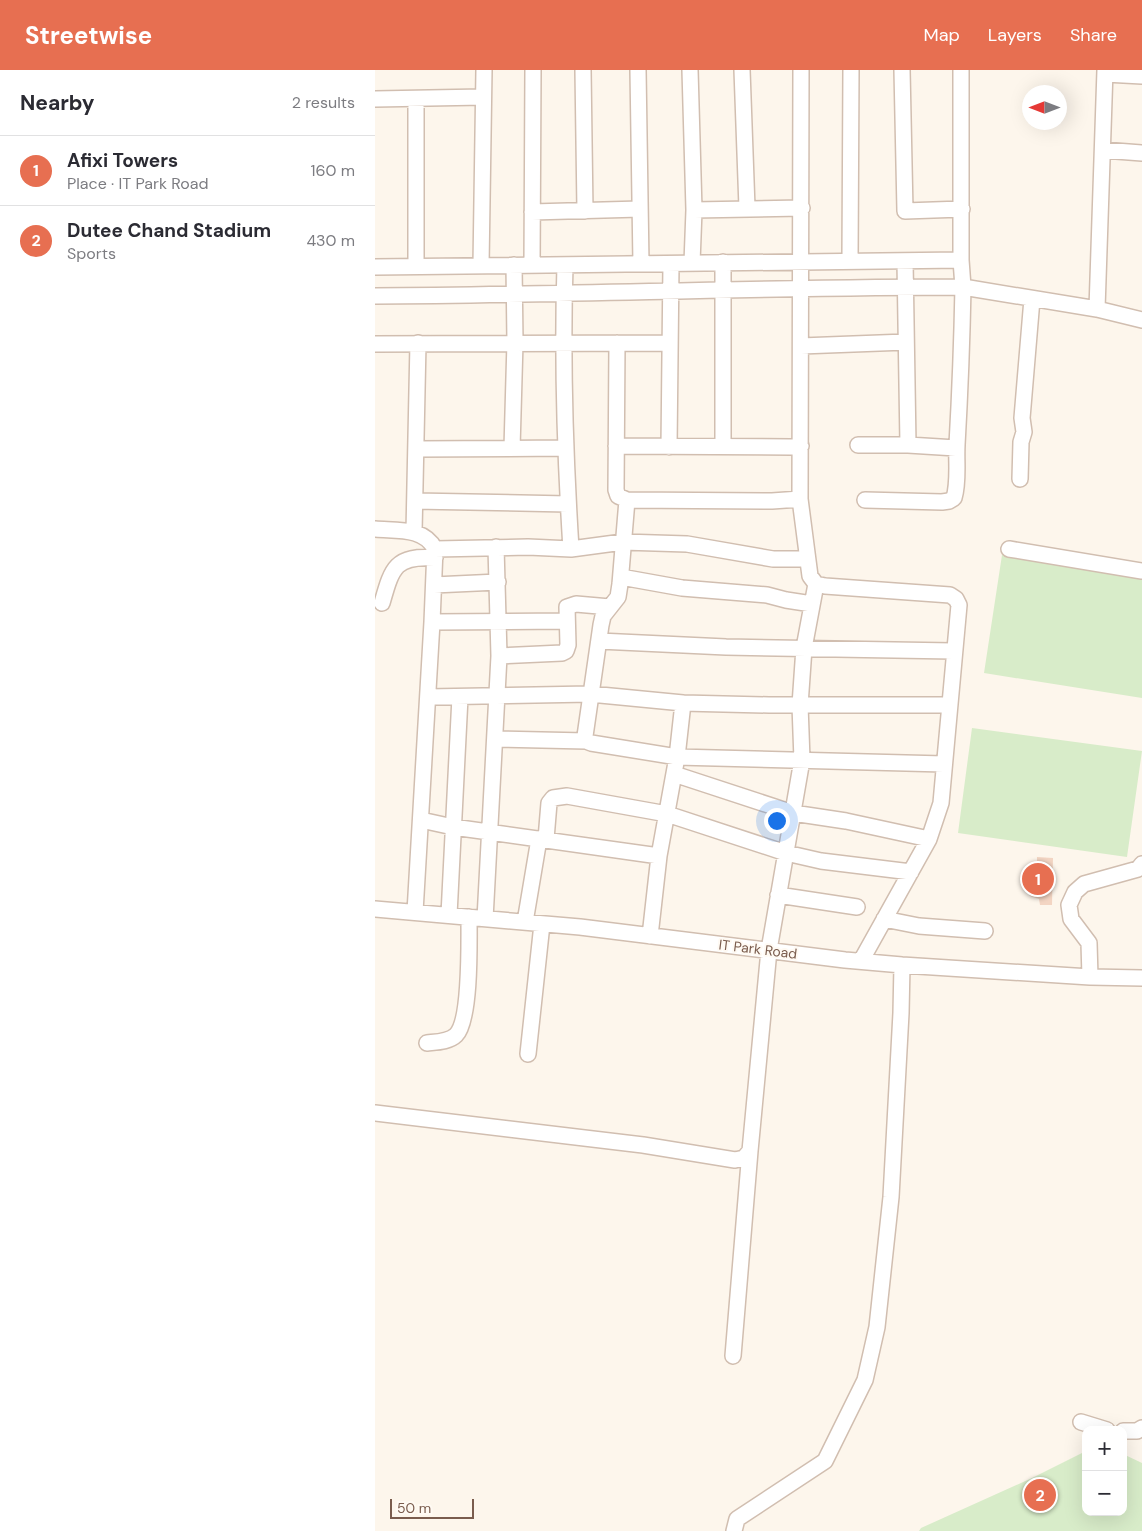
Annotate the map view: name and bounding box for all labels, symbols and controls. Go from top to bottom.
text: Streetwise [25,20,152,51]
text: Map [924,23,960,47]
text: Layers [988,23,1042,47]
text: Share [1070,23,1117,47]
north arrow [1022,85,1067,130]
text: Nearby [20,89,94,117]
text: 2 results [292,92,355,113]
text: Afixi Towers [67,148,178,173]
text: 1 [33,160,39,181]
text: 160 m [311,160,355,181]
text: Place · IT Park Road [67,173,209,194]
text: Dutee Chand Stadium [67,218,271,243]
text: 2 [31,230,41,251]
text: 430 m [306,230,355,251]
text: Sports [67,243,116,264]
your location [764,808,790,834]
pin: 1 [1022,860,1054,898]
street label: IT Park Road [718,935,798,963]
map controls [1082,1426,1127,1516]
button: + [1082,1426,1127,1471]
button: − [1082,1471,1127,1516]
pin: 2 [1024,1476,1056,1514]
scale bar [390,1496,474,1519]
text: 50 m [397,1499,431,1517]

